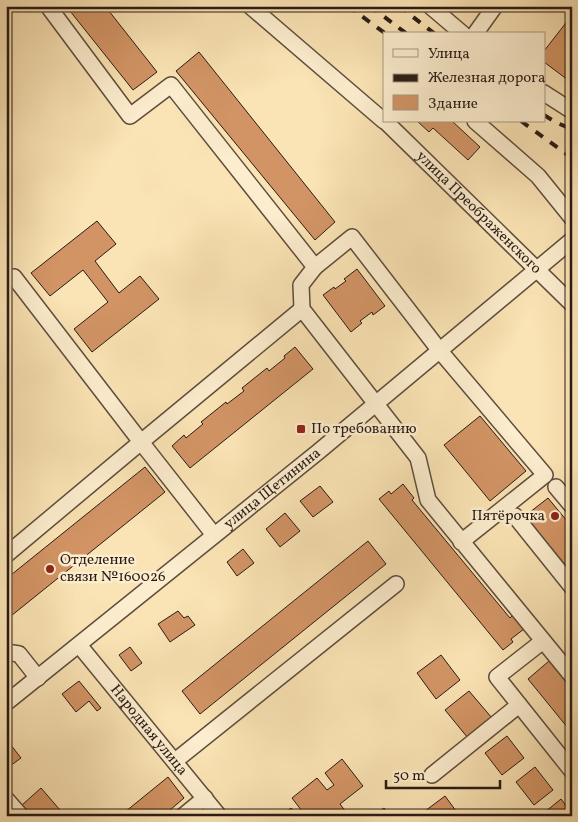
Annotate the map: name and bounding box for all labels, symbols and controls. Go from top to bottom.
legend [383,32,546,122]
text: Улица [428,44,470,65]
text: Железная дорога [428,68,545,89]
text: Здание [428,94,478,115]
street label: улица Преображенского [411,146,546,279]
place label: По требованию [311,419,417,440]
marker: По требованию [295,423,307,435]
street label: улица Щетинина [219,443,326,534]
place label: Пятёрочка [471,506,545,527]
marker: Пятёрочка [549,510,561,522]
place label: Отделение связи №160026 [60,550,166,588]
marker: Отделение связи №160026 [44,563,56,575]
street label: Народная улица [105,680,192,780]
scale bar [386,757,499,789]
text: 50 m [393,766,425,787]

